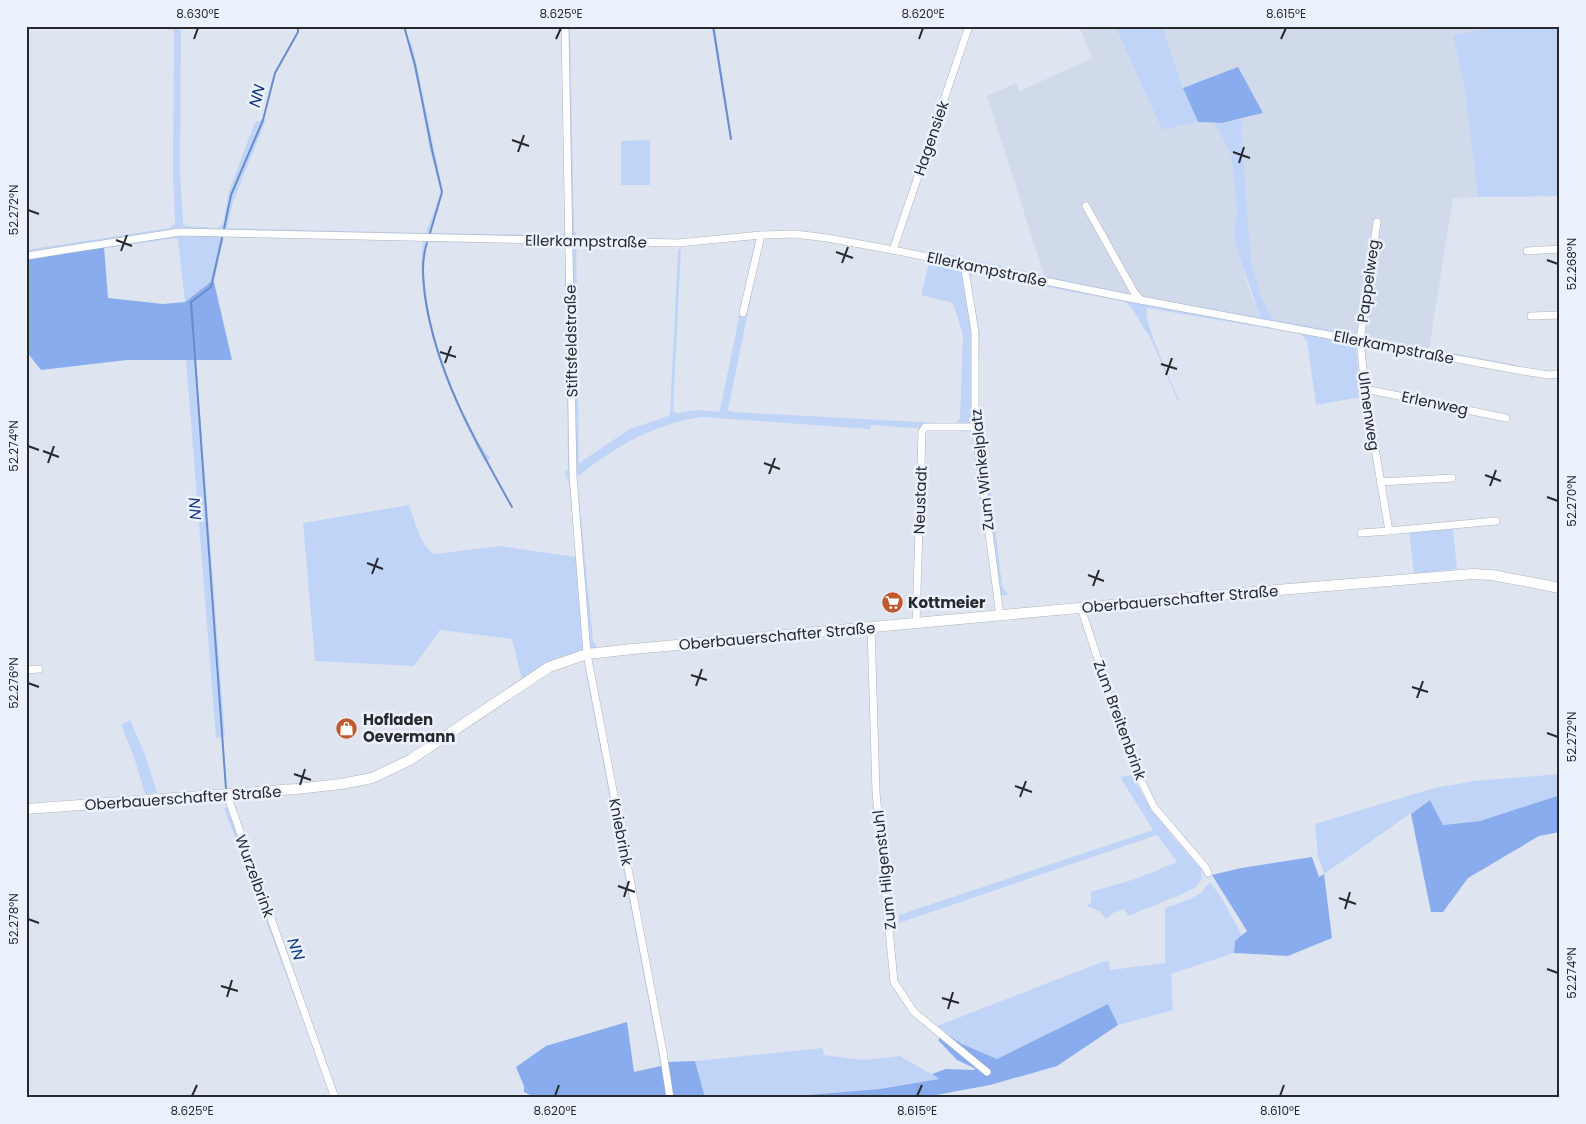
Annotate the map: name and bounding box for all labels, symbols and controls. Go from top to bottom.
text: 8.630°E [176,5,220,22]
text: 8.625°E [539,5,583,22]
text: 8.620°E [901,5,945,22]
text: 8.615°E [1266,5,1306,22]
water label: NN [243,82,271,110]
street label: Hagensiek [908,97,954,178]
text: 52.272°N [5,185,22,235]
street label: Ellerkampstraße [525,229,647,253]
street label: Pappelweg [1352,238,1384,324]
text: 52.268°N [1563,238,1580,290]
street label: Ellerkampstraße [925,246,1049,292]
street label: Stiftsfeldstraße [560,284,582,398]
street label: Ellerkampstraße [1332,325,1456,369]
street label: Ulmenweg [1353,370,1385,452]
street label: Erlenweg [1400,386,1470,420]
street label: Zum Winkelplatz [965,408,999,532]
text: 52.274°N [5,420,22,472]
street label: Neustadt [908,465,932,535]
text: 52.270°N [1563,475,1580,527]
water label: NN [183,496,207,521]
street label: Oberbauerschafter Straße [1081,580,1279,618]
supermarket icon: Kottmeier [880,590,904,614]
place label: Kottmeier [908,592,986,613]
street label: Oberbauerschafter Straße [678,617,876,655]
text: 52.276°N [5,657,22,709]
street label: Zum Breitenbrink [1089,657,1152,783]
place label: Hofladen Oevermann [363,709,455,747]
text: 52.272°N [1563,712,1580,762]
shop icon: Hofladen Oevermann [335,716,359,740]
street label: Oberbauerschafter Straße [84,781,282,815]
street label: Kniebrink [604,796,638,868]
street label: Zum Hilgenstuhl [867,809,901,931]
street label: Wurzelbrink [230,832,280,920]
text: 52.278°N [5,893,22,945]
water label: NN [281,934,311,964]
text: 52.274°N [1563,947,1580,999]
text: 8.625°E [170,1102,214,1119]
text: 8.620°E [533,1102,577,1119]
text: 8.615°E [897,1102,937,1119]
text: 8.610°E [1260,1102,1300,1119]

